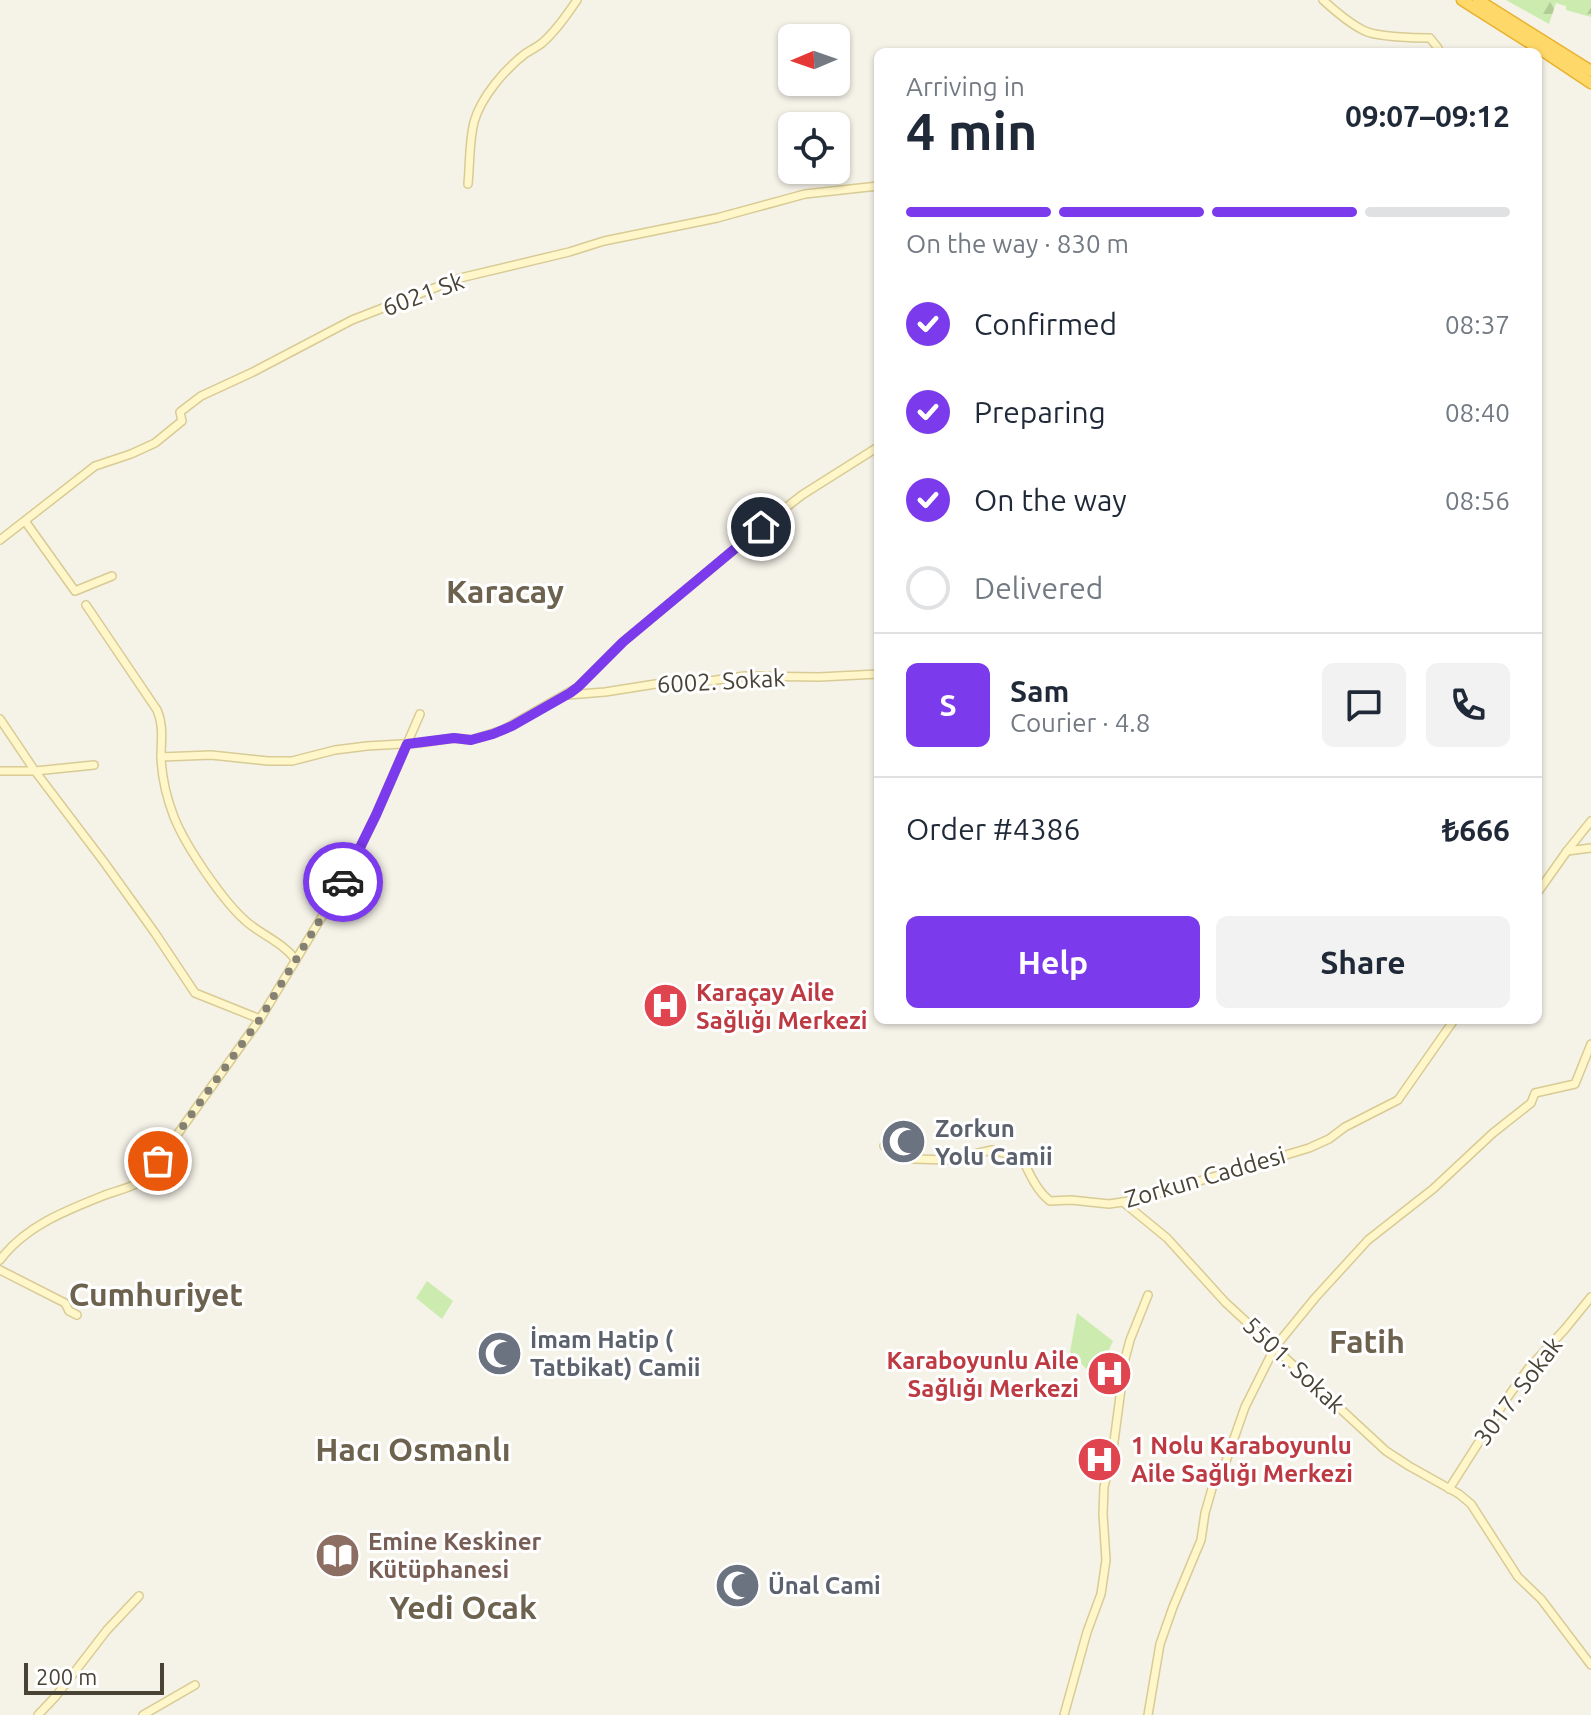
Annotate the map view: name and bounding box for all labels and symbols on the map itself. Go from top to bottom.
north arrow [778,24,850,96]
street label: 6021 Sk [379,267,467,321]
pin [727,493,795,561]
district label: Karacay [446,573,564,609]
street label: 6002. Sokak [656,664,786,698]
courier [303,842,383,922]
place label: Karaçay Aile Sağlığı Merkezi [696,979,867,1034]
hospital icon: Karaçay Aile Sağlığı Merkezi [641,982,689,1030]
place label: Zorkun Yolu Camii [935,1115,1053,1170]
mosque icon: Zorkun Yolu Camii [880,1118,928,1166]
pin [124,1127,192,1195]
street label: Zorkun Caddesi [1121,1141,1289,1213]
district label: Cumhuriyet [69,1276,243,1312]
street label: 5501. Sokak [1238,1311,1350,1419]
district label: Fatih [1329,1323,1405,1359]
place label: İmam Hatip ( Tatbikat) Camii [530,1326,700,1381]
mosque icon: İmam Hatip ( Tatbikat) Camii [475,1329,523,1377]
street label: 3017. Sokak [1468,1331,1568,1451]
place label: Karaboyunlu Aile Sağlığı Merkezi [886,1347,1079,1402]
hospital icon: Karaboyunlu Aile Sağlığı Merkezi [1086,1350,1134,1398]
district label: Hacı Osmanlı [315,1431,511,1467]
place label: 1 Nolu Karaboyunlu Aile Sağlığı Merkezi [1131,1432,1353,1487]
hospital icon: 1 Nolu Karaboyunlu Aile Sağlığı Merkezi [1076,1435,1124,1483]
place label: Emine Keskiner Kütüphanesi [368,1528,542,1583]
library icon: Emine Keskiner Kütüphanesi [313,1531,361,1579]
mosque icon: Ünal Cami [713,1561,761,1609]
place label: Ünal Cami [768,1571,881,1599]
district label: Yedi Ocak [389,1589,537,1625]
scale bar [24,1659,164,1695]

